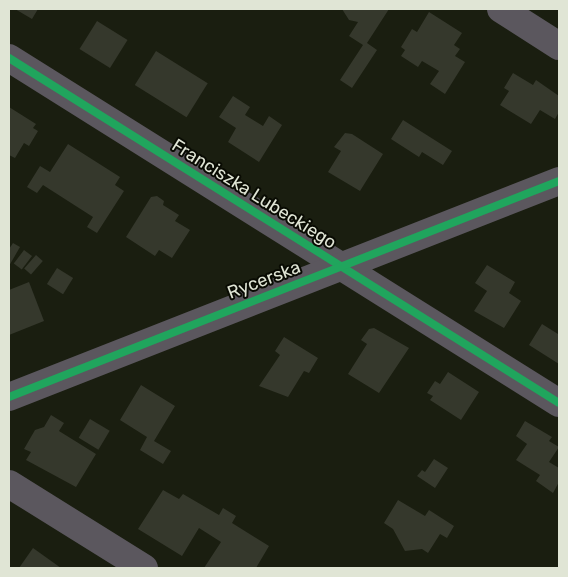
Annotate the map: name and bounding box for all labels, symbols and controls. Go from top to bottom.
street label: Franciszka Lubeckiego [168,134,340,254]
street label: Rycerska [224,256,304,304]

